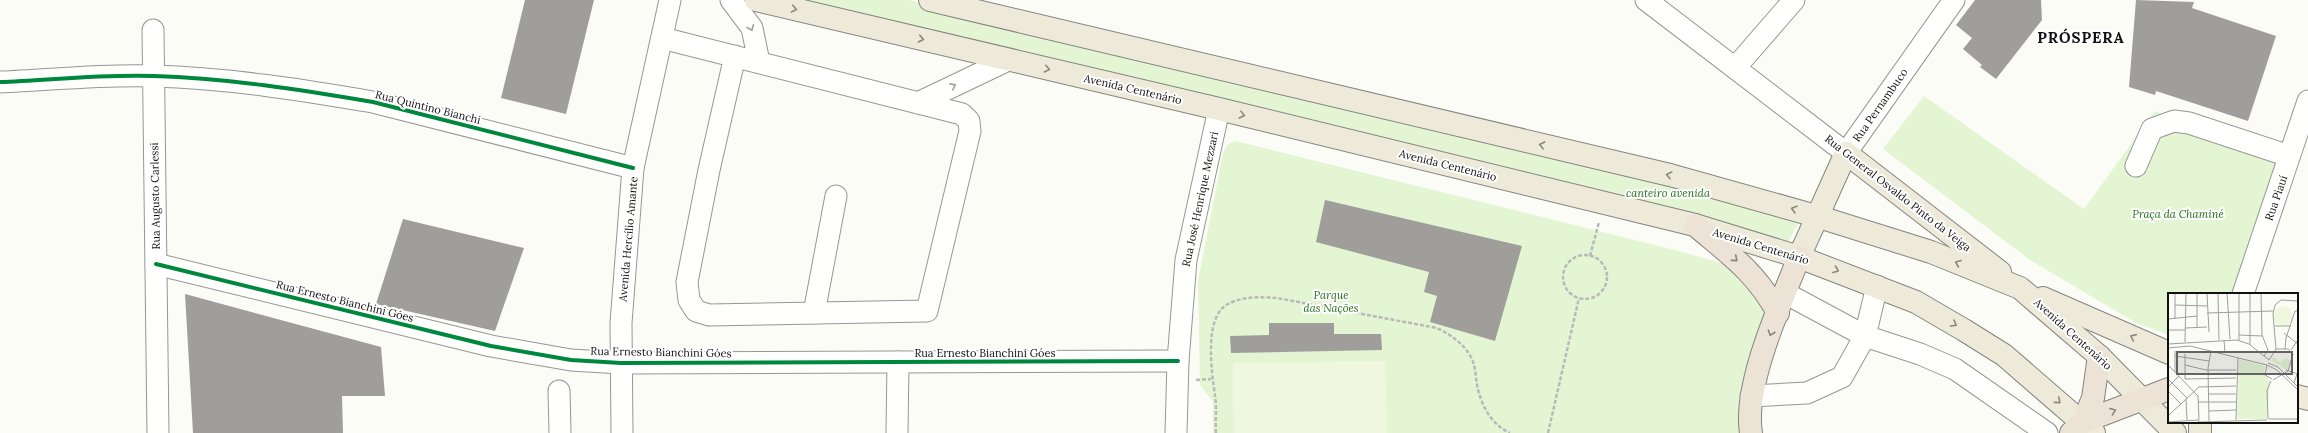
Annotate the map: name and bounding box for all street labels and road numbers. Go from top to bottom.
street label: Rua Pernambuco [1849,65,1911,145]
street label: Avenida Centenário [1082,71,1183,107]
street label: Rua Quintino Bianchi [374,87,482,127]
street label: Rua José Henrique Mezzari [1179,130,1221,268]
street label: Rua General Osvaldo Pinto da Veiga [1822,132,1974,255]
street label: Rua Augusto Carlessi [147,142,163,250]
street label: Avenida Centenário [1397,146,1498,184]
street label: Rua Piauí [2262,173,2290,223]
street label: Avenida Hercílio Amante [615,176,640,303]
street label: Avenida Centenário [1710,224,1811,267]
street label: Rua Ernesto Bianchini Góes [275,277,415,325]
street label: Avenida Centenário [2030,295,2115,373]
street label: Rua Ernesto Bianchini Góes [590,344,732,360]
street label: Rua Ernesto Bianchini Góes [914,346,1056,360]

